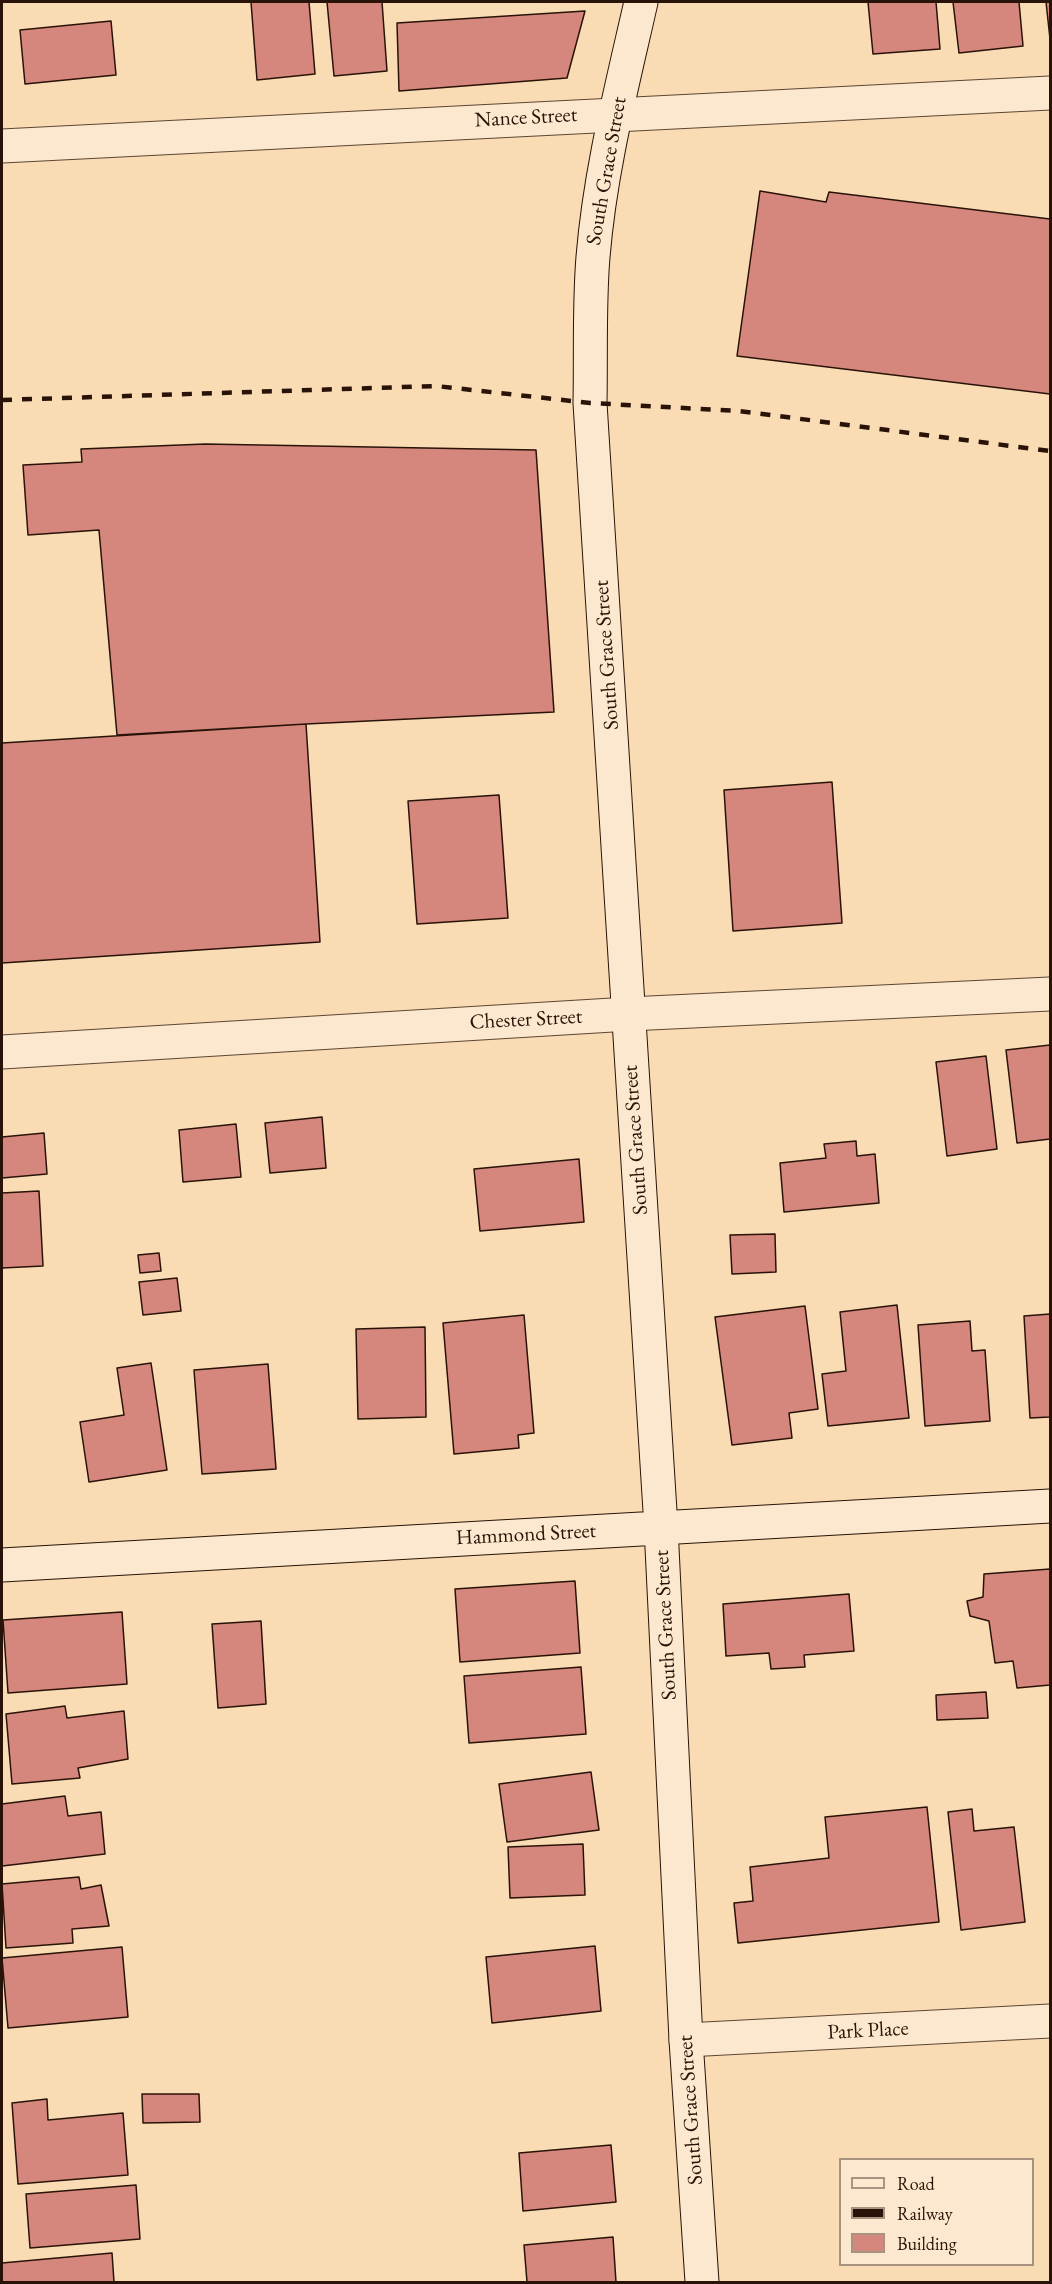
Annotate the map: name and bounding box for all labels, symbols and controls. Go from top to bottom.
street label: South Grace Street [582,95,632,247]
street label: Nance Street [474,103,578,133]
street label: South Grace Street [589,579,625,731]
street label: Chester Street [469,1004,583,1036]
street label: South Grace Street [618,1064,654,1216]
street label: Hammond Street [455,1519,597,1551]
street label: South Grace Street [649,1549,683,1701]
street label: Park Place [827,2016,909,2046]
street label: South Grace Street [673,2034,709,2186]
legend [839,2158,1034,2266]
text: Road [897,2172,935,2195]
text: Railway [897,2202,953,2225]
text: Building [897,2232,957,2255]

